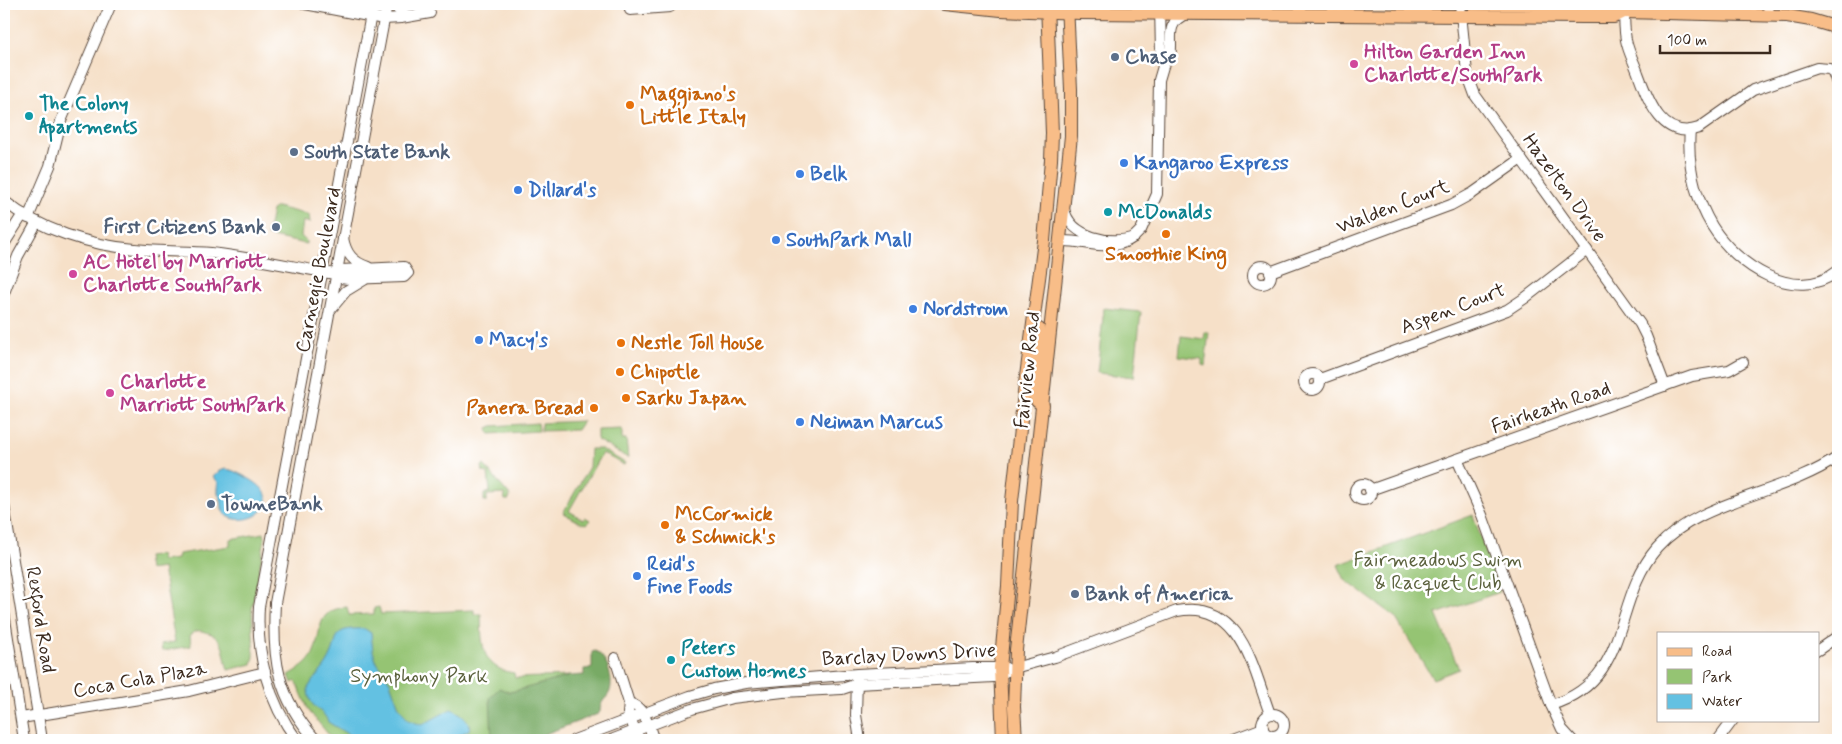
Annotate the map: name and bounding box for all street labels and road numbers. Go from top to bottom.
street label: Hazelton Drive [1515,128,1613,248]
street label: Walden Court [1333,173,1453,241]
street label: Carnegie Boulevard [290,185,348,355]
street label: Aspen Court [1397,277,1509,341]
street label: Fairview Road [1008,310,1048,430]
street label: Fairheath Road [1488,375,1614,441]
street label: Rexford Road [16,565,62,675]
street label: Barclay Downs Drive [821,637,997,673]
street label: Coca Cola Plaza [71,655,210,705]

